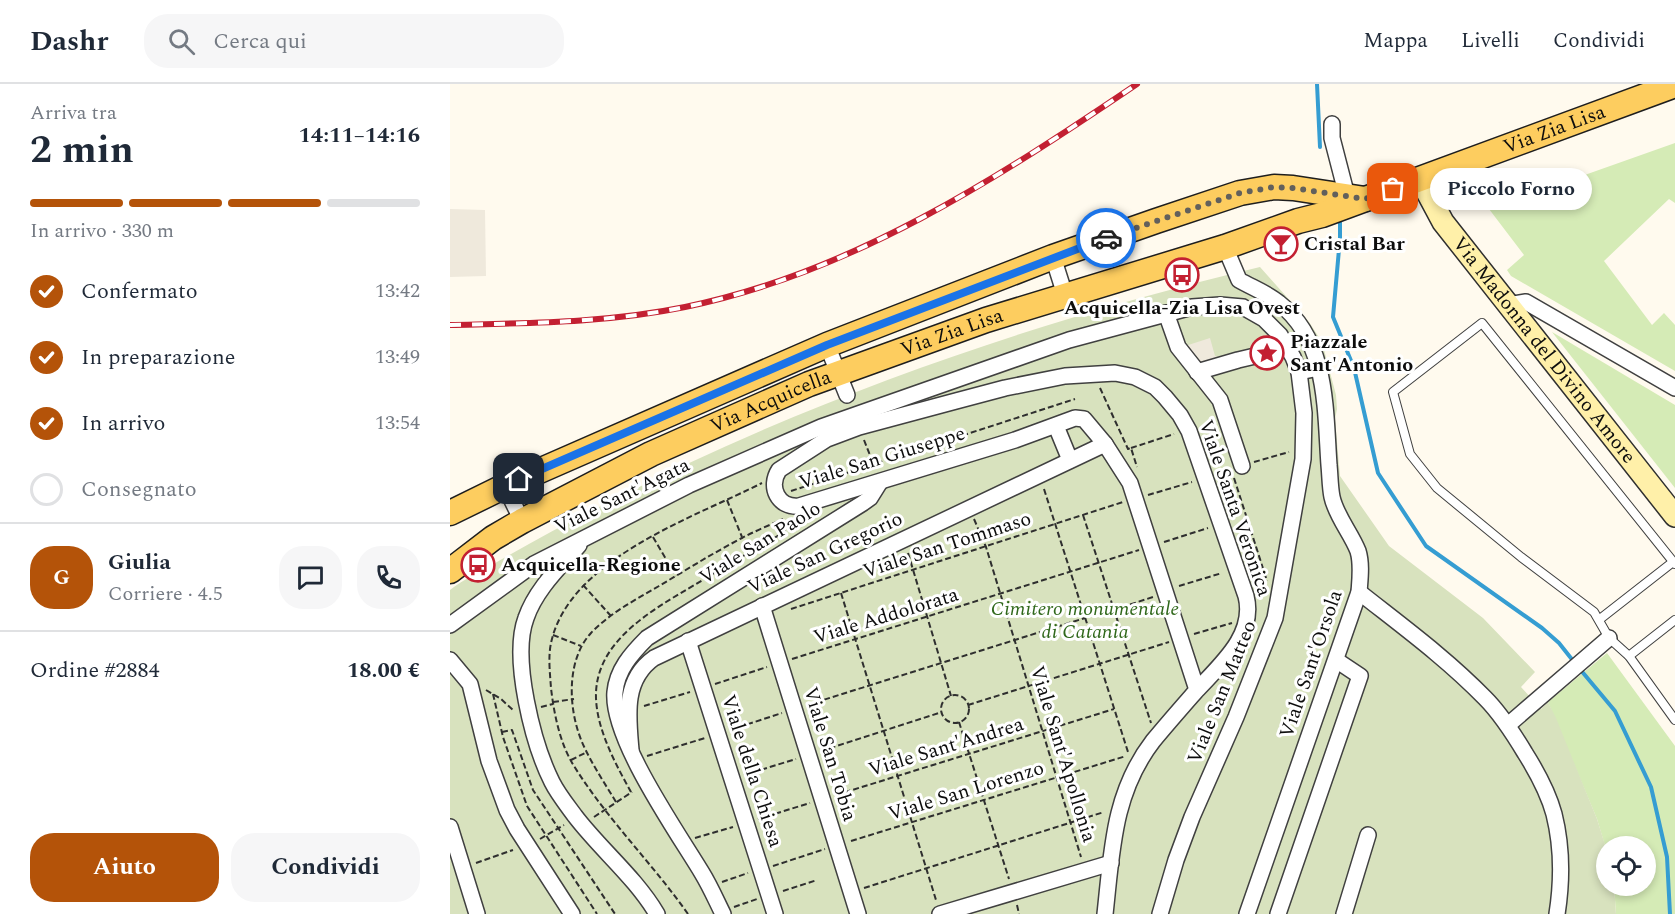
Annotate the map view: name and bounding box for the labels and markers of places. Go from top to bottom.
pin [1367,163,1418,214]
callout: Piccolo Forno [1429,168,1591,210]
bar icon: Cristal Bar [1263,226,1299,262]
place label: Cristal Bar [1304,229,1405,259]
bus stop icon: Acquicella-Zia Lisa Ovest [1164,257,1200,293]
place label: Acquicella-Zia Lisa Ovest [1064,293,1300,323]
place label: Piazzale Sant'Antonio [1290,327,1413,380]
place icon: Piazzale Sant'Antonio [1249,335,1285,371]
pin [493,453,544,504]
bus stop icon: Acquicella-Regione [460,547,496,583]
place label: Acquicella-Regione [501,550,681,580]

